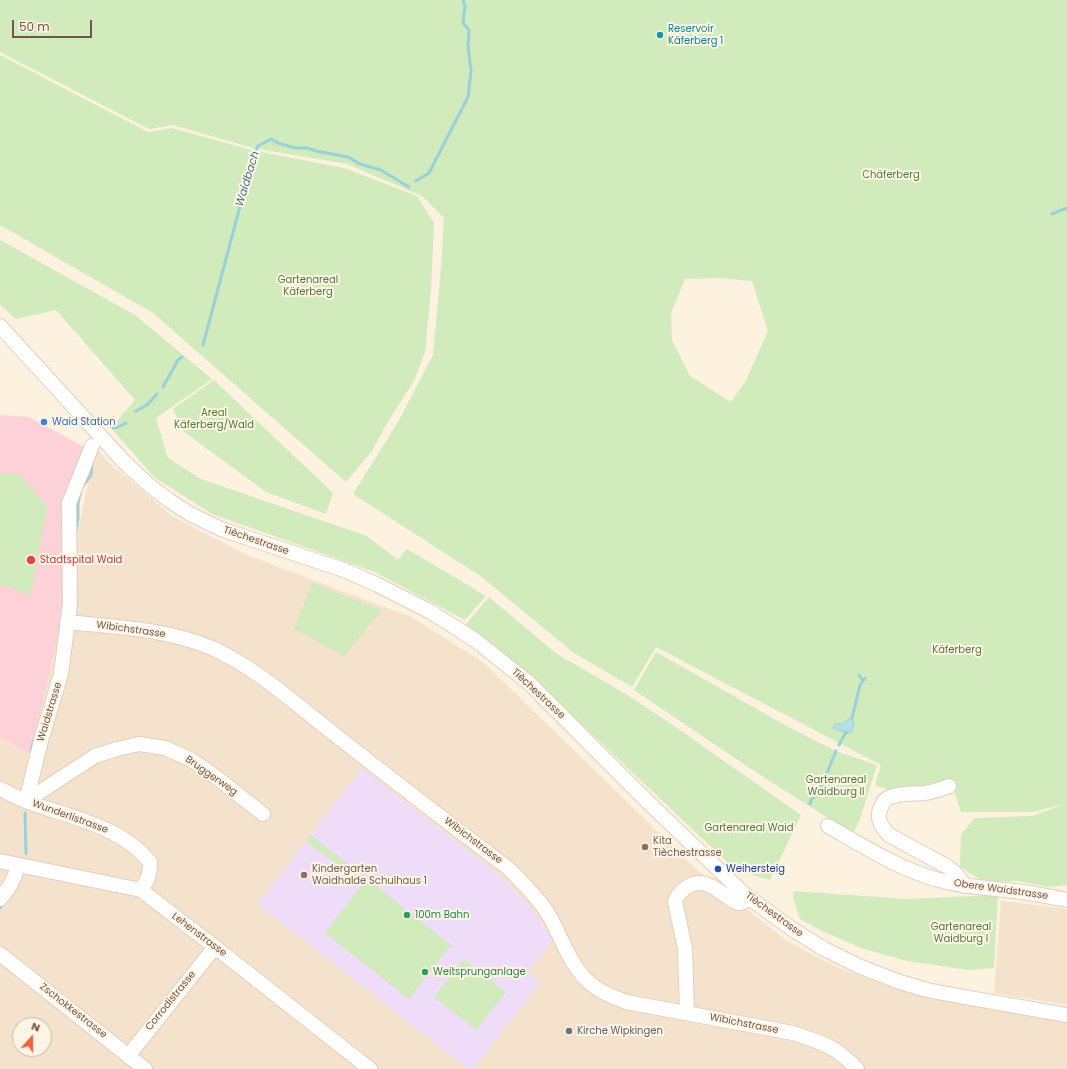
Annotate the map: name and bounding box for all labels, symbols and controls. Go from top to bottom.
scale bar [14,12,94,38]
text: 50 m [19,18,50,35]
place label: Reservoir Käferberg 1 [668,23,723,46]
marker: Reservoir Käferberg 1 [655,30,665,40]
water label: Waidbach [233,150,263,208]
park label: Chäferberg [862,169,920,181]
park label: Gartenareal Käferberg [278,274,338,298]
park label: Areal Käferberg/Wald [174,407,254,430]
place label: Waid Station [52,416,116,428]
marker: Waid Station [39,417,49,427]
street label: Tièchestrasse [222,524,290,558]
marker: Stadtspital Waid [25,554,37,566]
place label: Stadtspital Waid [40,554,122,566]
street label: Wibichstrasse [96,619,166,641]
park label: Käferberg [932,644,982,656]
street label: Tièchestrasse [509,666,567,722]
street label: Waidstrasse [35,681,65,743]
street label: Bruggerweg [183,754,239,798]
park label: Gartenareal Waidburg II [806,774,866,798]
street label: Wunderlistrasse [30,798,110,836]
street label: Wibichstrasse [441,815,505,867]
park label: Gartenareal Waid [705,822,793,834]
place label: Kita Tièchestrasse [653,835,722,858]
marker: Kita Tièchestrasse [640,842,650,852]
place label: Kindergarten Waidhalde Schulhaus 1 [312,863,427,886]
place label: Weihersteig [726,863,785,875]
marker: Weihersteig [713,864,723,874]
marker: Kindergarten Waidhalde Schulhaus 1 [299,870,309,880]
street label: Obere Waidstrasse [953,877,1049,903]
street label: Tièchestrasse [743,890,805,940]
place label: 100m Bahn [415,909,469,921]
street label: Lehenstrasse [169,910,229,960]
marker: 100m Bahn [402,910,412,920]
park label: Gartenareal Waidburg I [931,921,991,944]
place label: Weitsprunganlage [433,966,526,978]
marker: Weitsprunganlage [420,967,430,977]
street label: Corrodistrasse [143,969,199,1033]
street label: Zschokkestrasse [37,981,109,1041]
street label: Wibichstrasse [709,1011,779,1037]
north arrow [12,1017,52,1057]
text: N [29,1018,43,1036]
place label: Kirche Wipkingen [577,1025,663,1037]
marker: Kirche Wipkingen [564,1026,574,1036]

